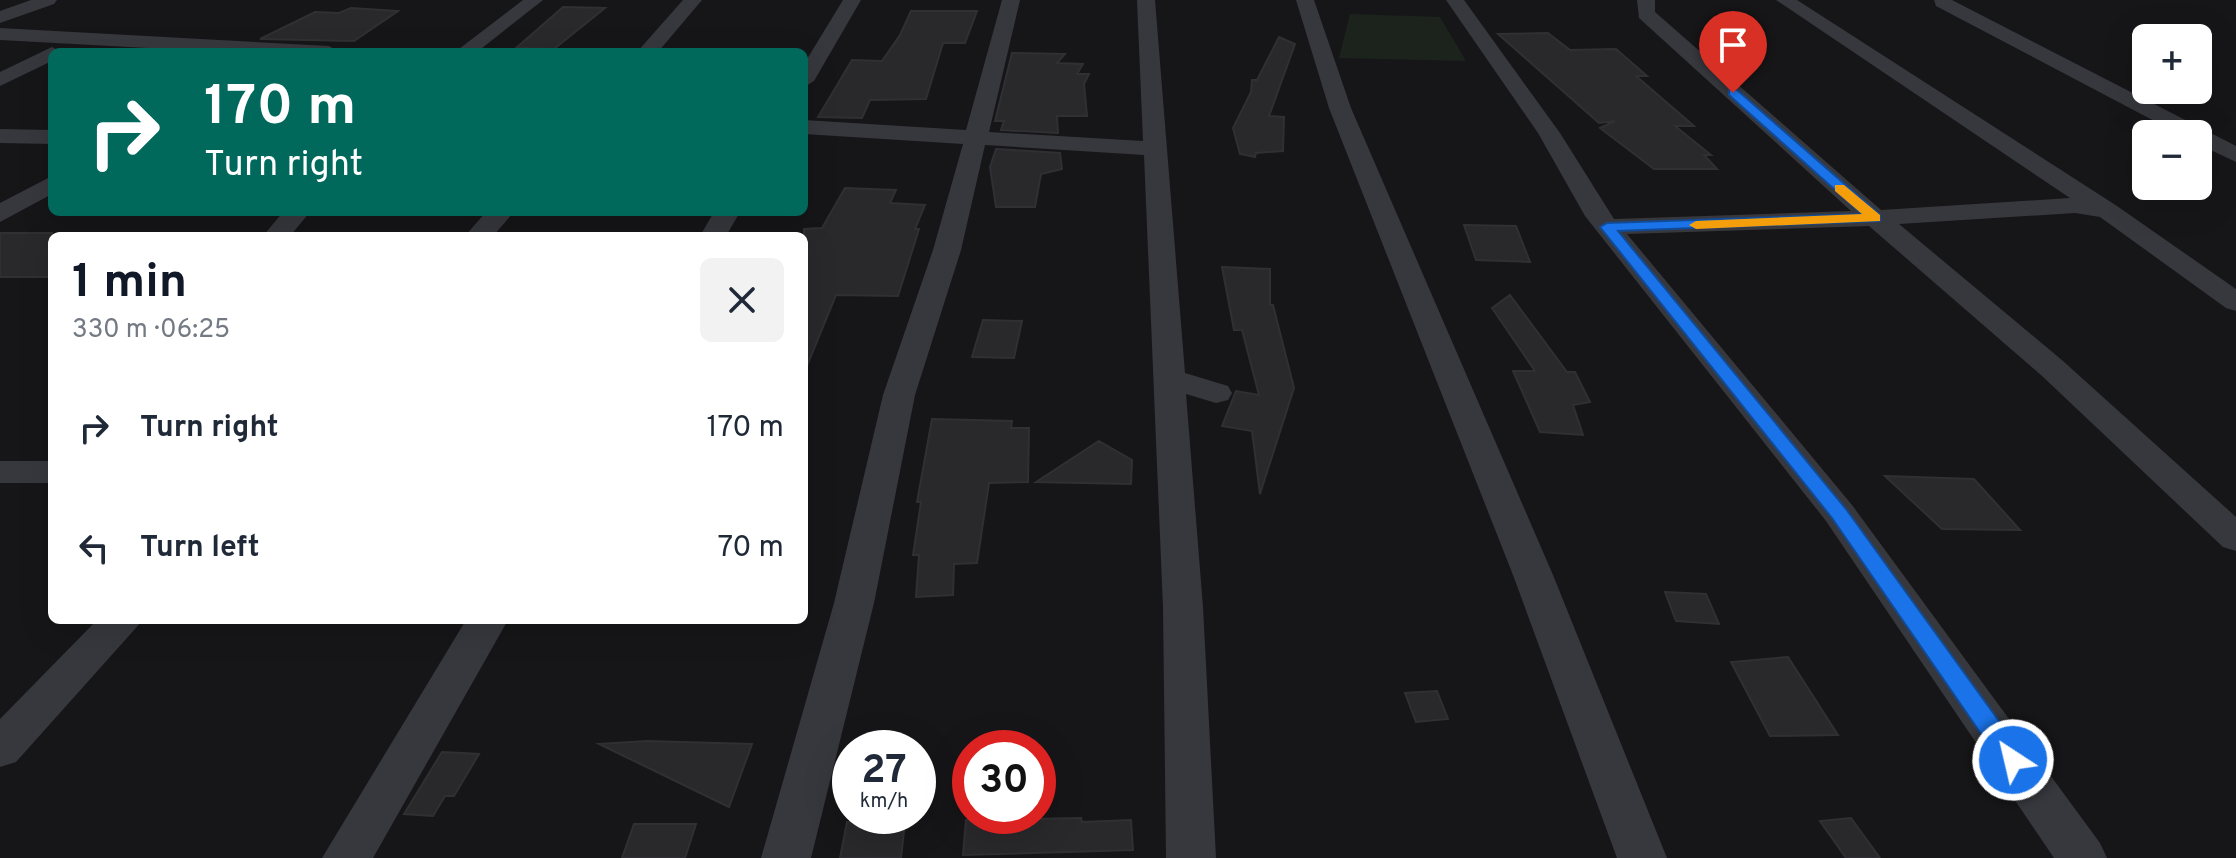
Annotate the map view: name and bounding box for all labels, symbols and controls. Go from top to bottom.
pin [1699,11,1767,93]
icon: arrive [1711,23,1755,67]
map controls [2132,24,2212,200]
button: + [2132,24,2212,104]
text: 170 m [204,74,356,144]
icon: right [72,80,176,184]
button: − [2132,120,2212,200]
text: Turn right [204,143,363,189]
text: 1 min [72,254,187,314]
button: close [700,258,784,342]
text: 330 m · 06:25 [72,314,230,347]
icon: right [72,406,116,450]
text: Turn right [140,410,278,447]
text: 170 m [706,410,784,447]
icon: left [72,526,116,570]
text: Turn left [140,530,260,567]
text: 70 m [718,530,784,567]
position arrow [1971,718,2055,802]
speed limit sign: 30 [952,730,1056,834]
text: 27 [861,747,907,797]
text: km/h [860,789,908,815]

